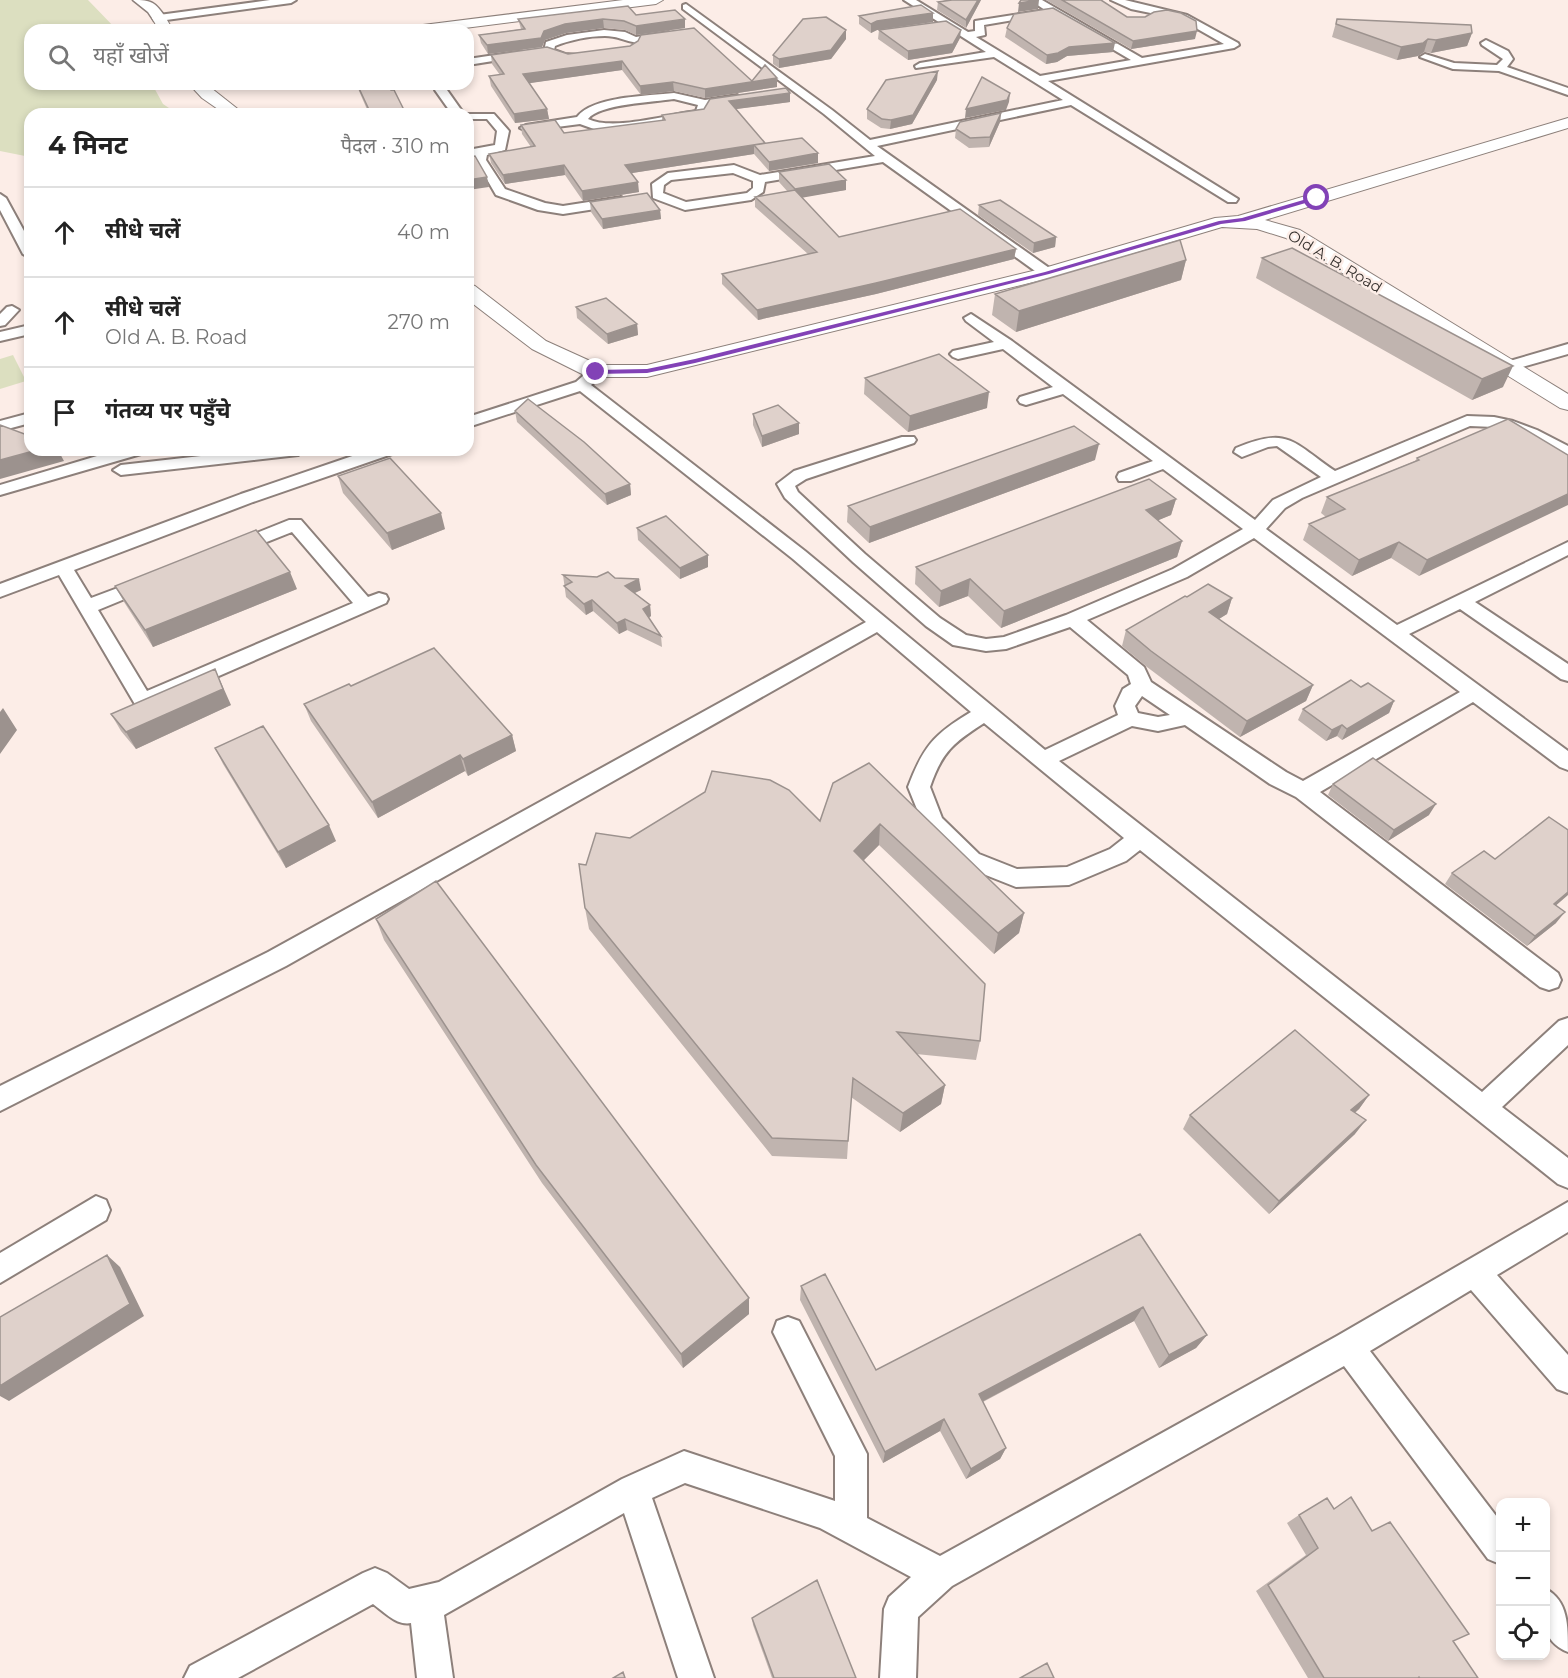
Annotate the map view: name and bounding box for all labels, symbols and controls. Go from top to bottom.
search box [24,24,474,90]
icon: search [45,41,78,74]
text: यहाँ खोजें [93,42,169,69]
text: 4 मिनट [48,129,128,161]
text: पैदल · 310 m [341,134,450,158]
route start [1303,184,1329,210]
icon: ahead [48,216,81,249]
text: सीधे चलें [105,217,181,244]
text: 40 m [397,220,450,244]
street label: Old A. B. Road [1284,225,1386,297]
text: सीधे चलें [105,295,181,322]
icon: ahead [48,306,81,339]
text: 270 m [388,310,450,334]
text: Old A. B. Road [105,325,247,349]
route end [582,358,608,384]
icon: arrive [48,396,81,429]
text: गंतव्य पर पहुँचे [105,397,231,424]
map controls [1496,1498,1550,1660]
button: + [1496,1498,1550,1552]
button: − [1496,1552,1550,1606]
button: locate [1496,1606,1550,1660]

